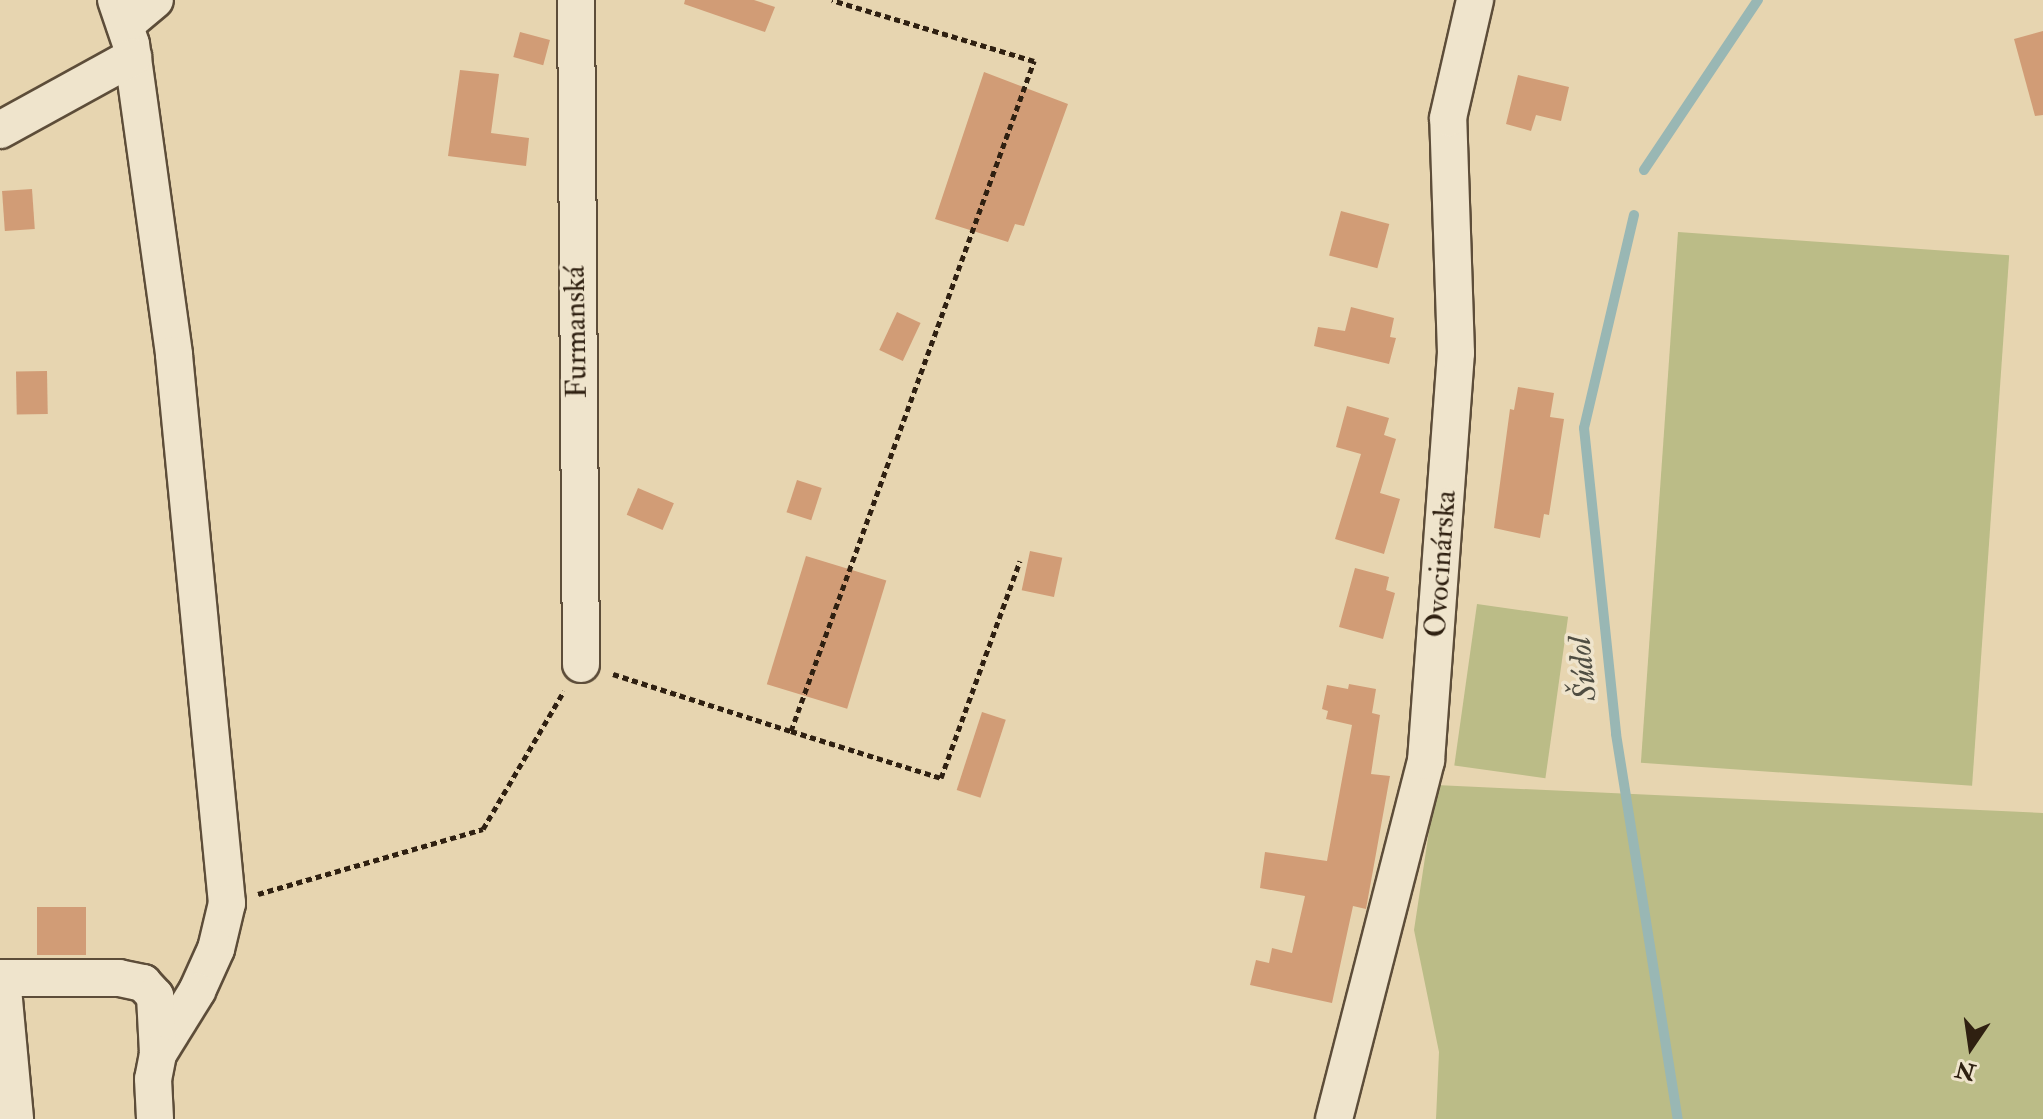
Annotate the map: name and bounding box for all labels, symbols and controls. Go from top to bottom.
street label: Furmanská [557,265,595,399]
street label: Ovocinárska [1418,489,1464,639]
water label: Šúdol [1561,635,1605,703]
north arrow [1931,1007,2011,1087]
text: N [1953,1055,1978,1086]

